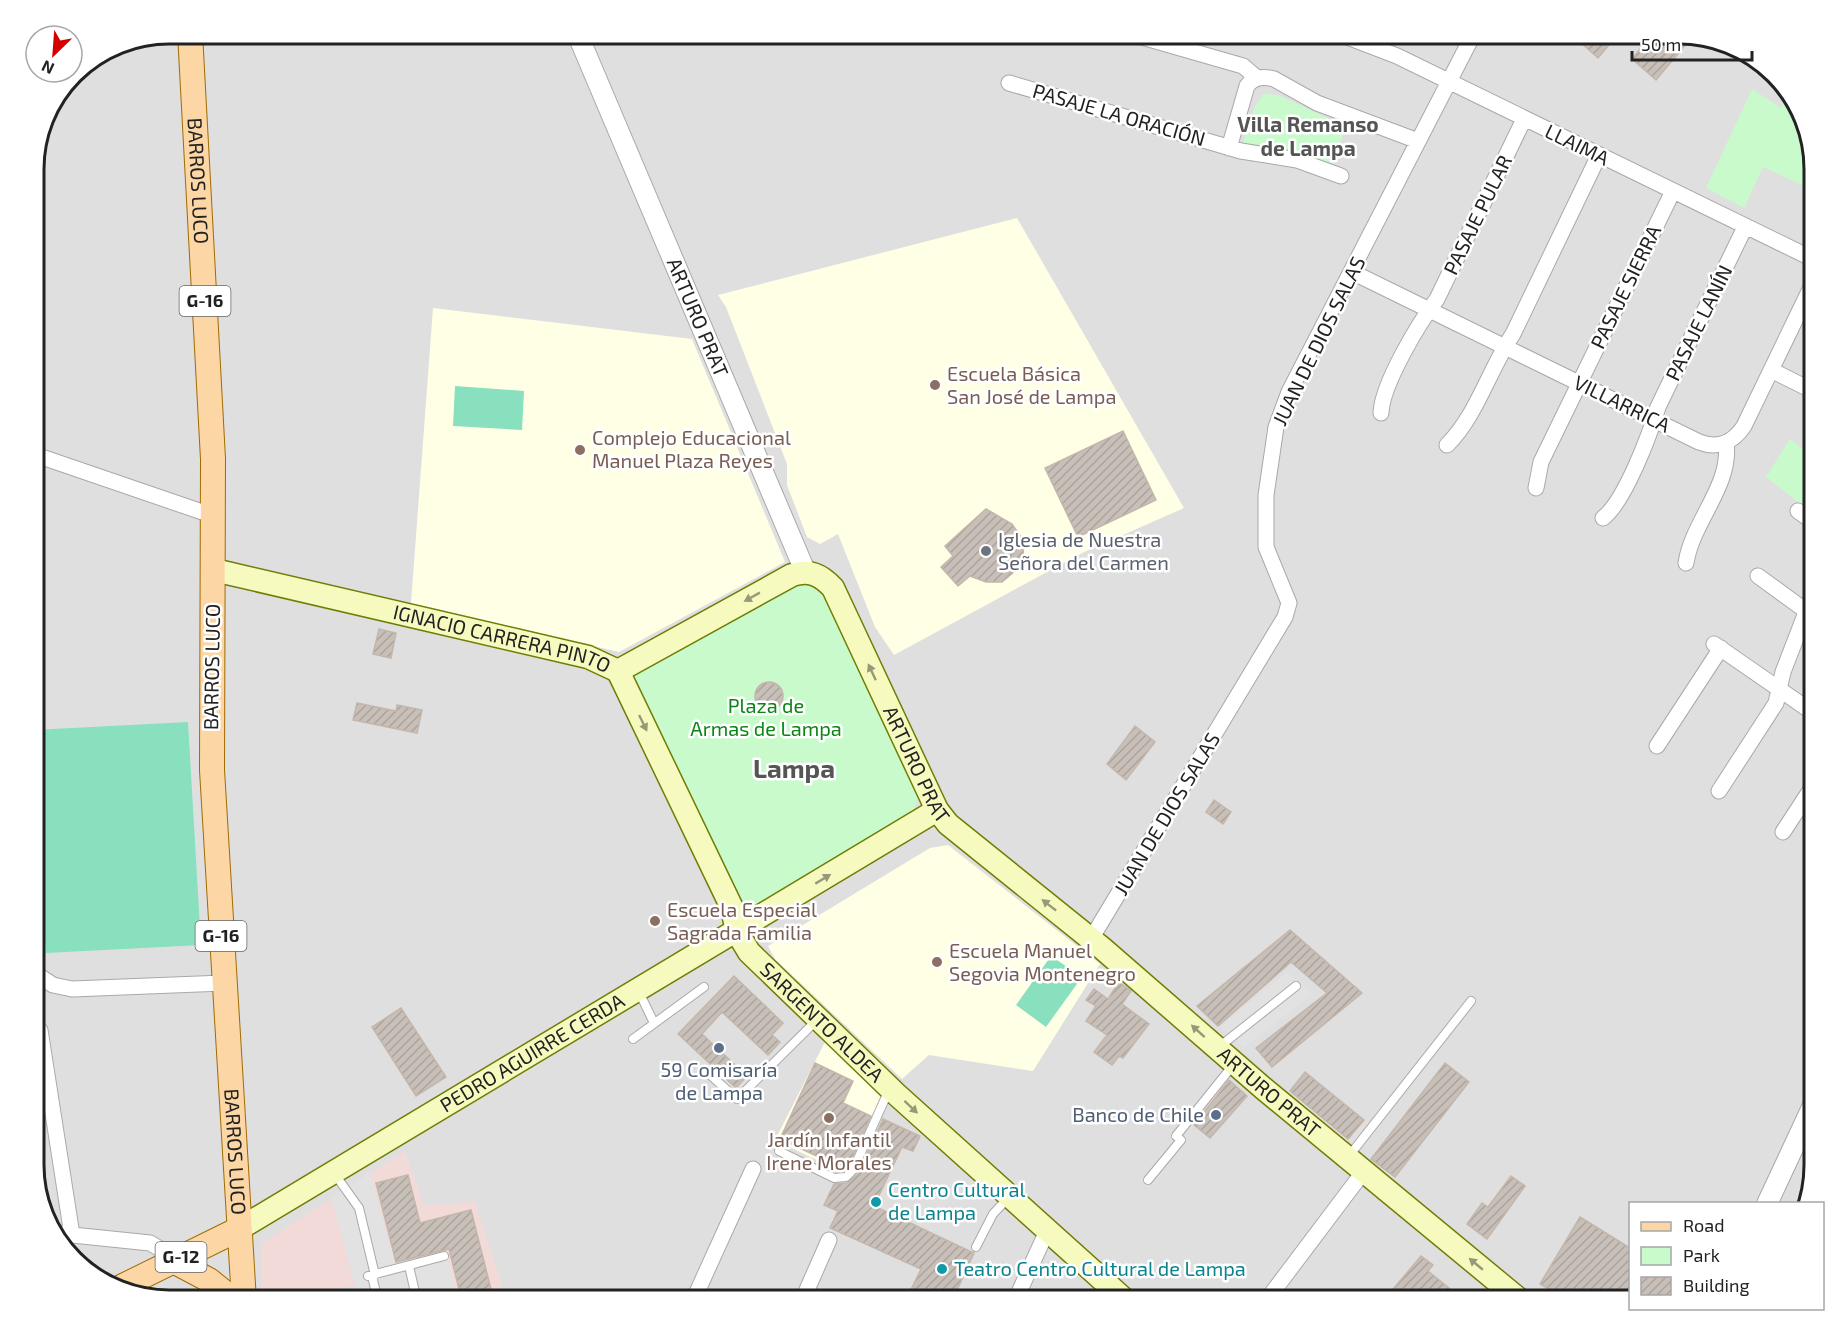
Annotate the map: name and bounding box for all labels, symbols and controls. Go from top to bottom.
north arrow [24,24,84,84]
scale bar [1632,24,1752,62]
text: 50 m [1641,33,1681,55]
text: N [38,57,57,79]
street label: PASAJE LA ORACIÓN [1030,78,1208,150]
district label: Villa Remanso de Lampa [1237,111,1379,160]
street label: BARROS LUCO [184,117,214,245]
street label: LLAIMA [1542,118,1614,170]
street label: PASAJE PULAR [1438,151,1516,278]
street label: PASAJE SIERRA [1585,220,1666,352]
street label: JUAN DE DIOS SALAS [1267,252,1369,429]
street label: ARTURO PRAT [663,254,734,381]
street label: PASAJE LANÍN [1660,261,1736,384]
road number: G-16 [180,286,230,316]
place label: Escuela Básica San José de Lampa [947,361,1116,408]
street label: VILLARRICA [1570,369,1675,437]
marker: Escuela Básica San José de Lampa [928,378,942,392]
place label: Complejo Educacional Manuel Plaza Reyes [592,425,791,472]
marker: Complejo Educacional Manuel Plaza Reyes [573,443,587,457]
place label: Iglesia de Nuestra Señora del Carmen [998,527,1169,574]
marker: Iglesia de Nuestra Señora del Carmen [979,544,993,558]
one-way arrow [744,591,760,602]
street label: IGNACIO CARRERA PINTO [391,599,615,677]
street label: BARROS LUCO [198,604,224,730]
one-way arrow [868,663,877,680]
park label: Plaza de Armas de Lampa [690,693,842,740]
street label: ARTURO PRAT [879,702,956,828]
one-way arrow [639,715,648,732]
street label: JUAN DE DIOS SALAS [1108,728,1224,899]
district label: Lampa [753,752,835,783]
one-way arrow [815,874,831,885]
place label: Escuela Especial Sagrada Familia [667,897,817,944]
one-way arrow [1041,899,1057,911]
marker: Escuela Especial Sagrada Familia [648,914,662,928]
road number: G-16 [196,921,246,951]
place label: Escuela Manuel Segovia Montenegro [949,938,1136,985]
marker: Escuela Manuel Segovia Montenegro [930,955,944,969]
street label: SARGENTO ALDEA [756,957,890,1087]
street label: PEDRO AGUIRRE CERDA [435,987,629,1117]
one-way arrow [1191,1025,1206,1038]
marker: 59 Comisaría de Lampa [712,1041,726,1055]
street label: ARTURO PRAT [1213,1041,1326,1142]
place label: 59 Comisaría de Lampa [661,1057,777,1104]
street label: BARROS LUCO [220,1088,252,1215]
one-way arrow [903,1100,918,1114]
place label: Banco de Chile [1072,1102,1204,1126]
marker: Banco de Chile [1209,1108,1223,1122]
marker: Jardín Infantil Irene Morales [822,1111,836,1125]
place label: Jardín Infantil Irene Morales [766,1127,892,1174]
place label: Centro Cultural de Lampa [888,1177,1026,1224]
marker: Centro Cultural de Lampa [869,1195,883,1209]
legend [1629,1202,1824,1310]
text: Road [1683,1214,1724,1236]
road number: G-12 [156,1242,207,1272]
text: Park [1683,1244,1720,1266]
place label: Teatro Centro Cultural de Lampa [954,1256,1246,1280]
one-way arrow [1468,1257,1484,1270]
marker: Teatro Centro Cultural de Lampa [935,1262,949,1276]
text: Building [1683,1274,1750,1296]

